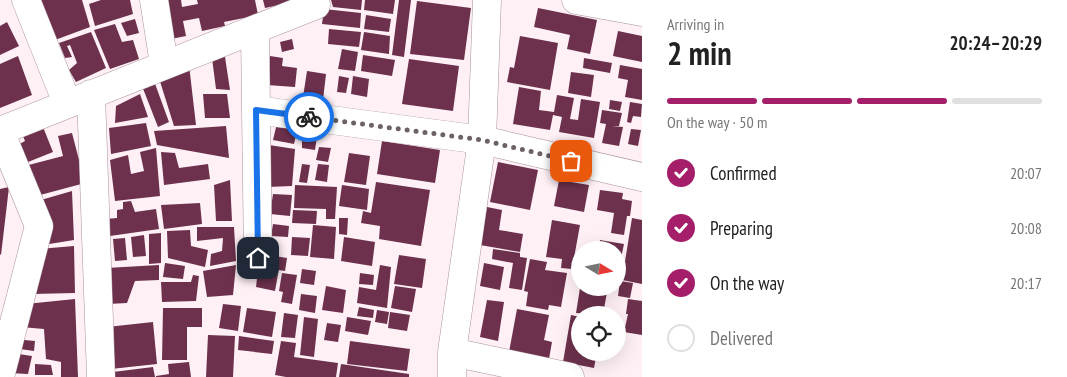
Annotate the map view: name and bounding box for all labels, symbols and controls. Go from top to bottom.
text: Arriving in [667,14,724,34]
text: 20:24–20:29 [949,31,1042,55]
text: 2 min [667,32,732,74]
courier [284,92,334,142]
icon: bike [295,103,323,131]
text: On the way · 50 m [667,112,767,132]
pin [550,140,592,182]
icon: bag [557,147,585,175]
icon: check [667,159,695,187]
text: Confirmed [710,161,777,185]
text: 20:07 [1010,163,1042,183]
icon: check [667,214,695,242]
text: Preparing [710,216,773,240]
text: 20:08 [1010,218,1042,238]
pin [237,237,279,279]
north arrow [571,241,626,296]
map controls [571,241,626,361]
icon: home [244,244,272,272]
icon: check [667,269,695,297]
text: On the way [710,271,784,295]
text: 20:17 [1010,273,1042,293]
button: locate [571,306,626,361]
text: Delivered [710,326,773,350]

